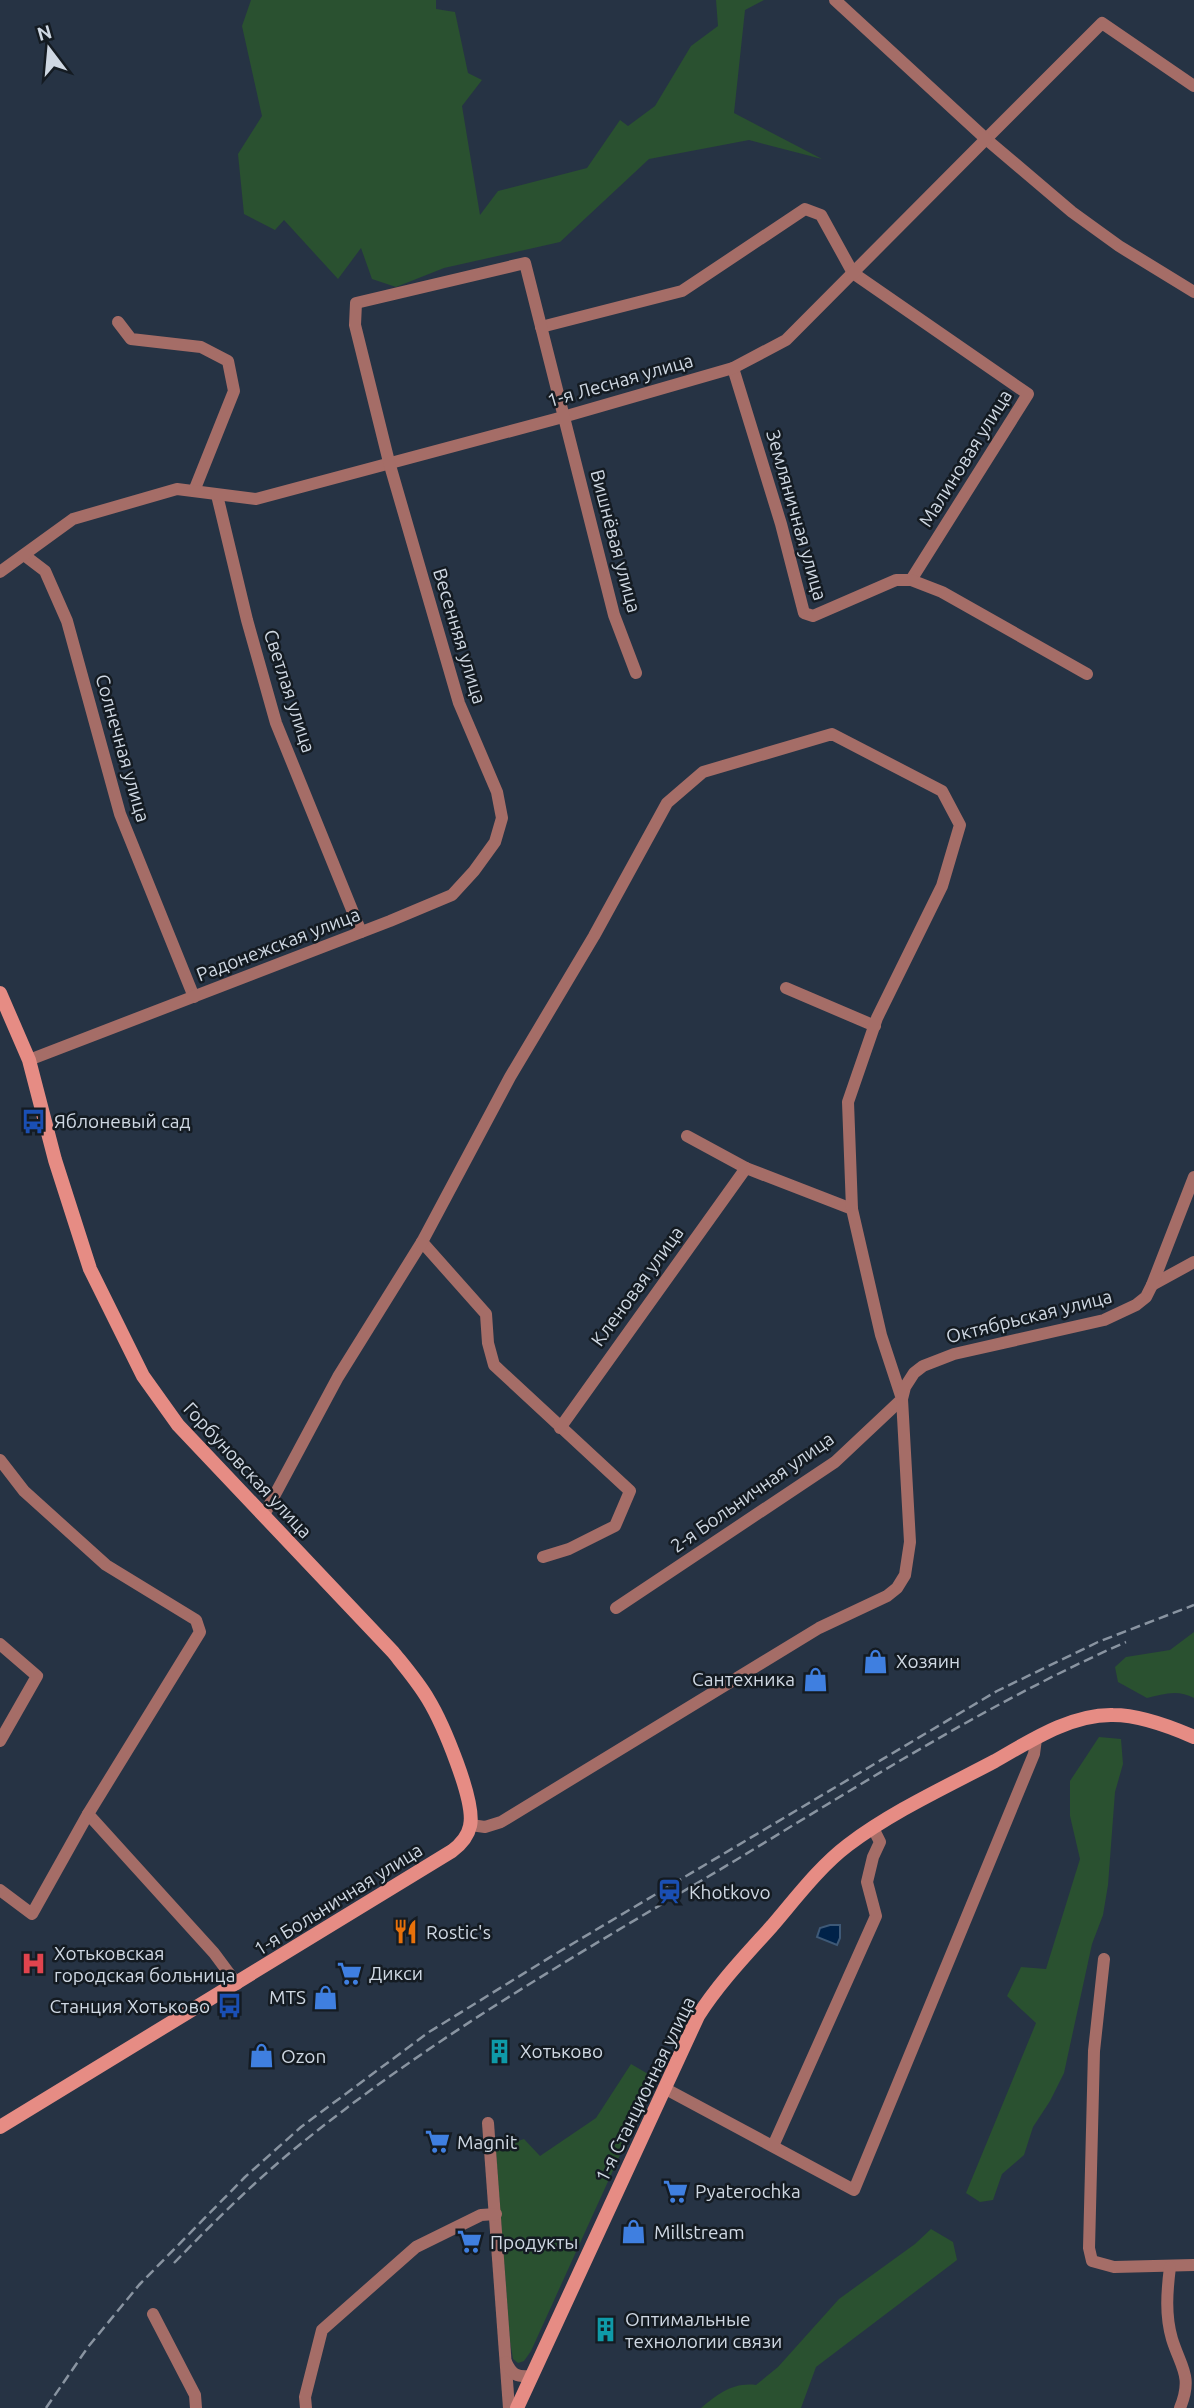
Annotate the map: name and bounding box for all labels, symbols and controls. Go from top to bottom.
north arrow [14,14,84,84]
text: N [34,20,54,45]
street label: 1-я Лесная улица [545,349,695,411]
street label: Малиновая улица [914,385,1016,531]
street label: Земляничная улица [762,427,832,603]
street label: Вишнёвая улица [586,467,646,615]
street label: Весенняя улица [429,565,491,707]
street label: Светлая улица [260,627,320,755]
street label: Солнечная улица [91,672,155,824]
street label: Радонежская улица [193,903,363,985]
bus stop icon: Яблоневый сад [20,1107,48,1135]
place label: Яблоневый сад [54,1110,191,1132]
street label: Кленовая улица [586,1222,688,1350]
street label: Октябрьская улица [944,1285,1114,1347]
street label: Горбуновская улица [179,1398,317,1542]
street label: 2-я Больничная улица [666,1427,838,1557]
shop icon: Хозяин [862,1647,890,1675]
place label: Хозяин [896,1650,960,1672]
shop icon: Сантехника [801,1665,829,1693]
place label: Сантехника [692,1668,795,1690]
street label: 1-я Больничная улица [250,1838,426,1960]
station icon: Khotkovo [655,1878,683,1906]
place label: Khotkovo [689,1881,771,1903]
restaurant icon: Rostic's [392,1918,420,1946]
place label: Rostic's [426,1921,491,1943]
place label: Хотьковская городская больница [54,1942,235,1986]
hospital icon: Хотьковская городская больница [20,1950,48,1978]
supermarket icon: Дикси [335,1959,363,1987]
place label: Дикси [369,1962,423,1984]
shop icon: MTS [312,1983,340,2011]
place label: MTS [269,1986,306,2008]
bus stop icon: Станция Хотьково [216,1992,244,2020]
street label: 1-я Станционная улица [591,1993,699,2185]
place label: Станция Хотьково [50,1995,210,2017]
building icon: Хотьково [486,2037,514,2065]
place label: Хотьково [520,2040,603,2062]
shop icon: Ozon [247,2042,275,2070]
place label: Ozon [281,2045,326,2067]
supermarket icon: Magnit [423,2128,451,2156]
place label: Magnit [457,2131,518,2153]
supermarket icon: Pyaterochka [661,2177,689,2205]
place label: Pyaterochka [695,2180,801,2202]
shop icon: Millstream [620,2218,648,2246]
place label: Millstream [654,2221,745,2243]
supermarket icon: Продукты [456,2228,484,2256]
place label: Продукты [490,2231,578,2253]
place label: Оптимальные технологии связи [625,2308,782,2352]
building icon: Оптимальные технологии связи [591,2316,619,2344]

